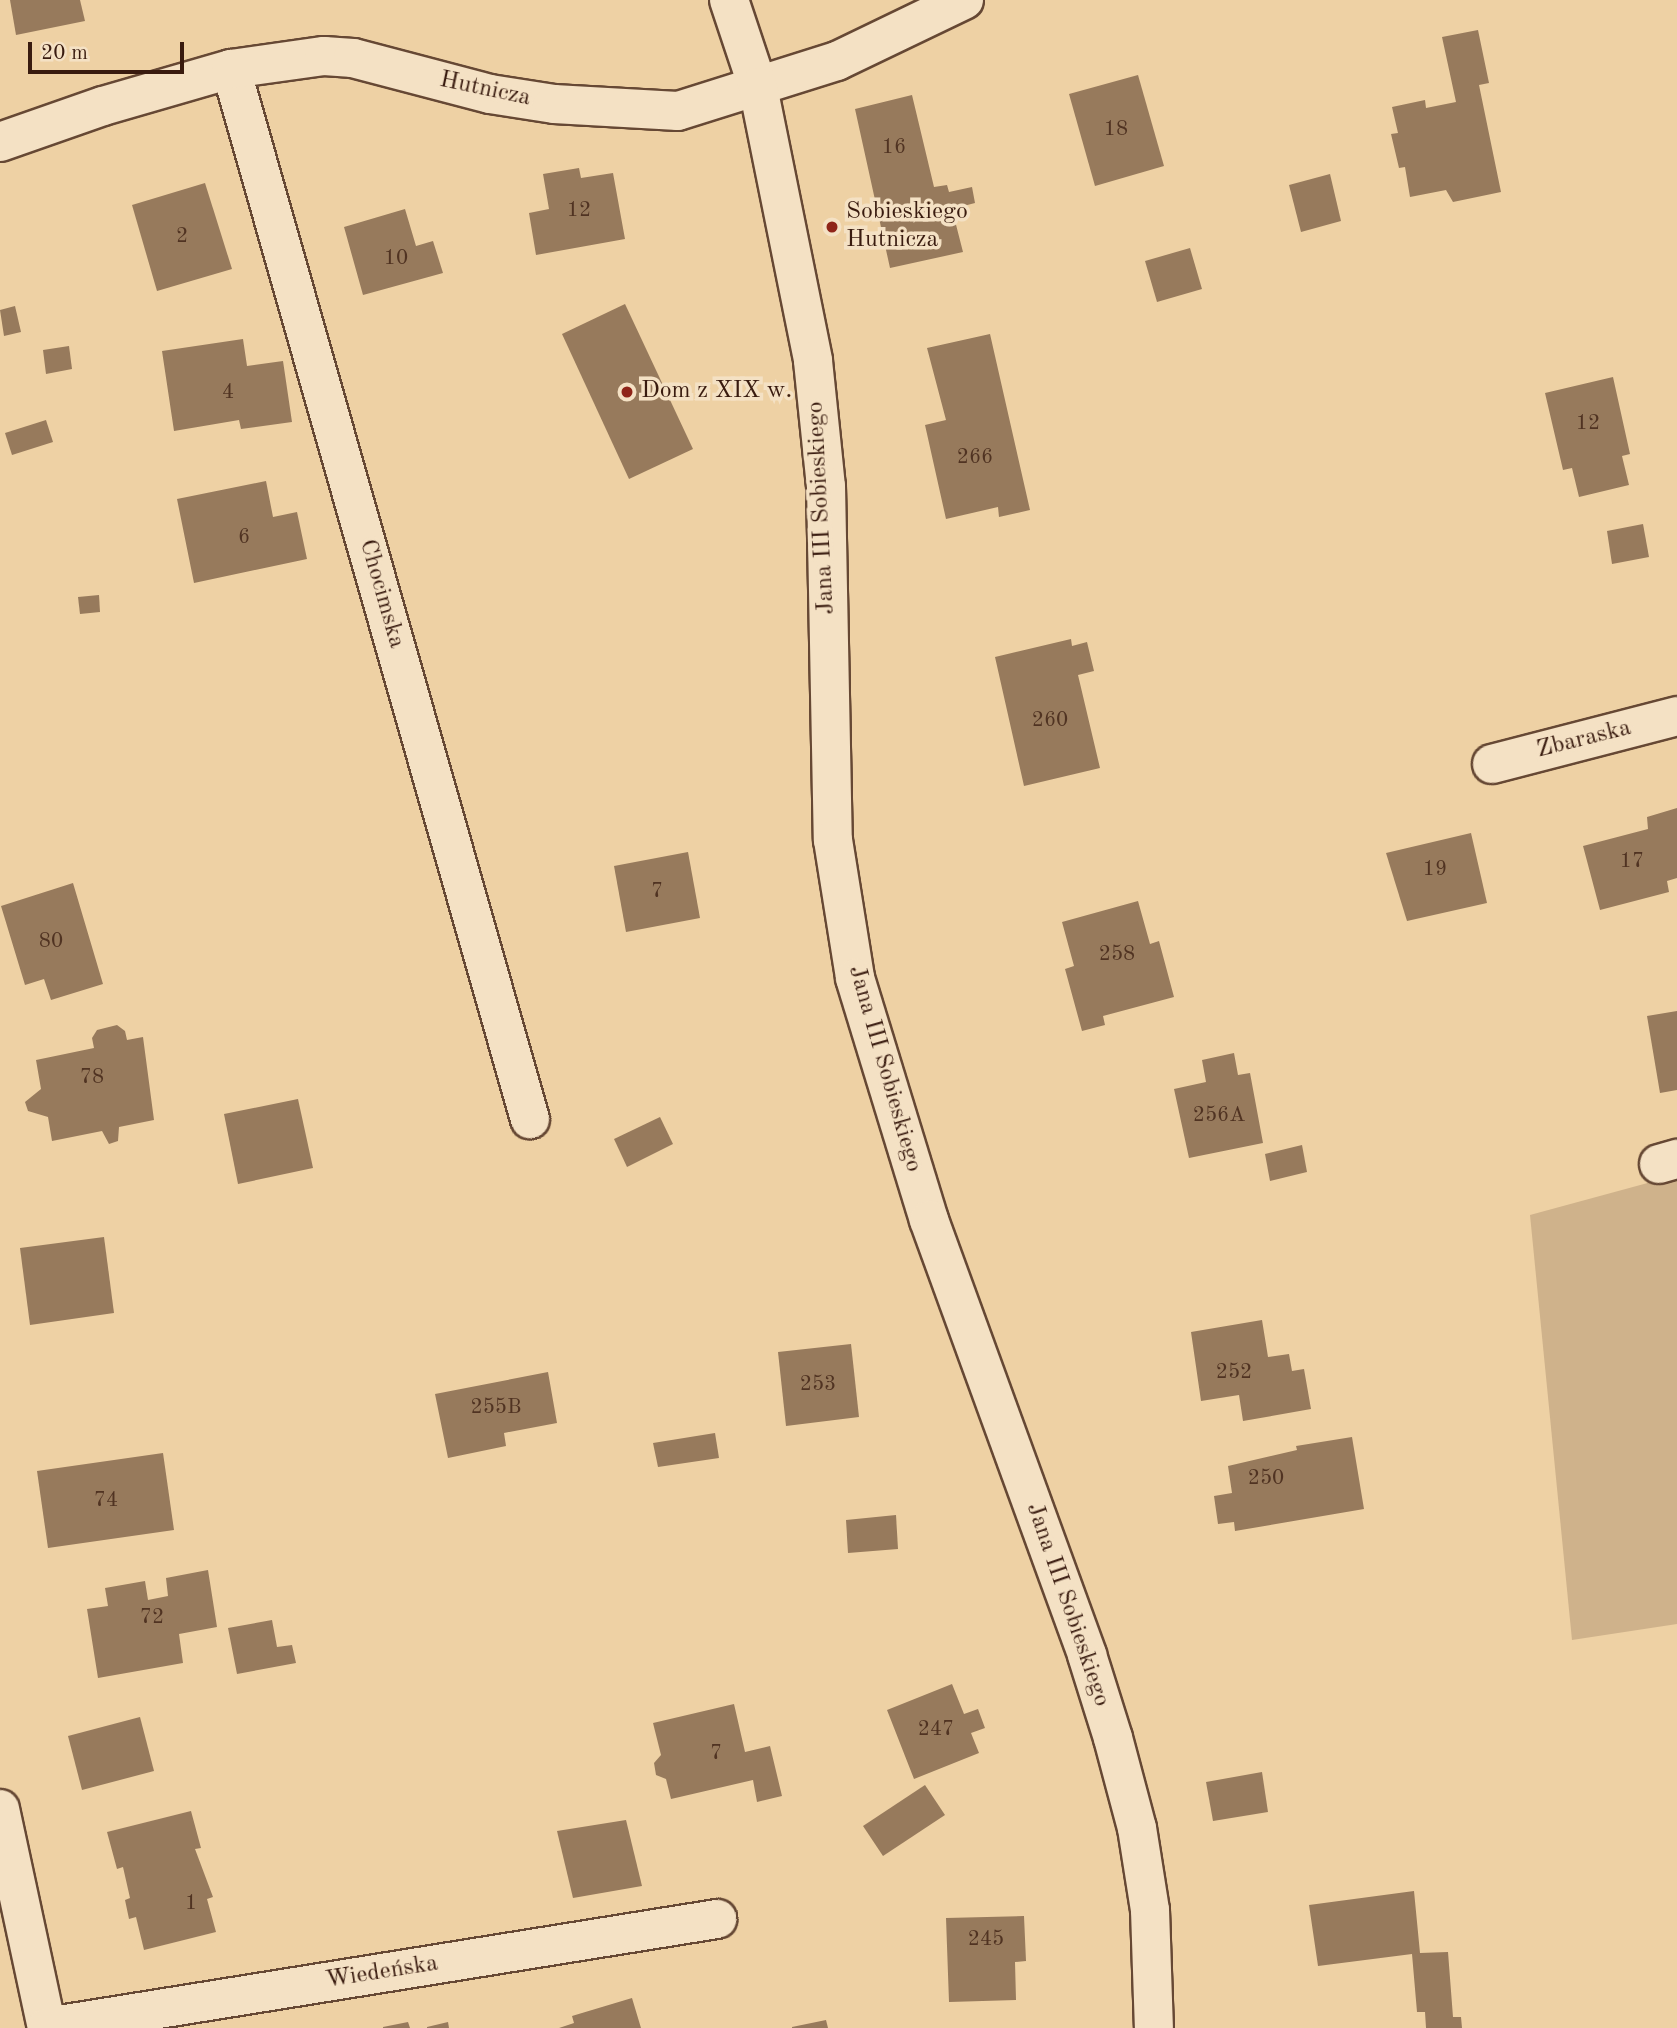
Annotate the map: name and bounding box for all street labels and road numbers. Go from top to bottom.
street label: Hutnicza [437,66,533,114]
street label: Jana III Sobieskiego [802,401,842,615]
street label: Chocimska [352,536,410,652]
street label: Zbaraska [1534,714,1634,766]
street label: Jana III Sobieskiego [841,963,927,1175]
street label: Jana III Sobieskiego [1019,1499,1115,1711]
street label: Wiedeńska [324,1950,440,1996]

